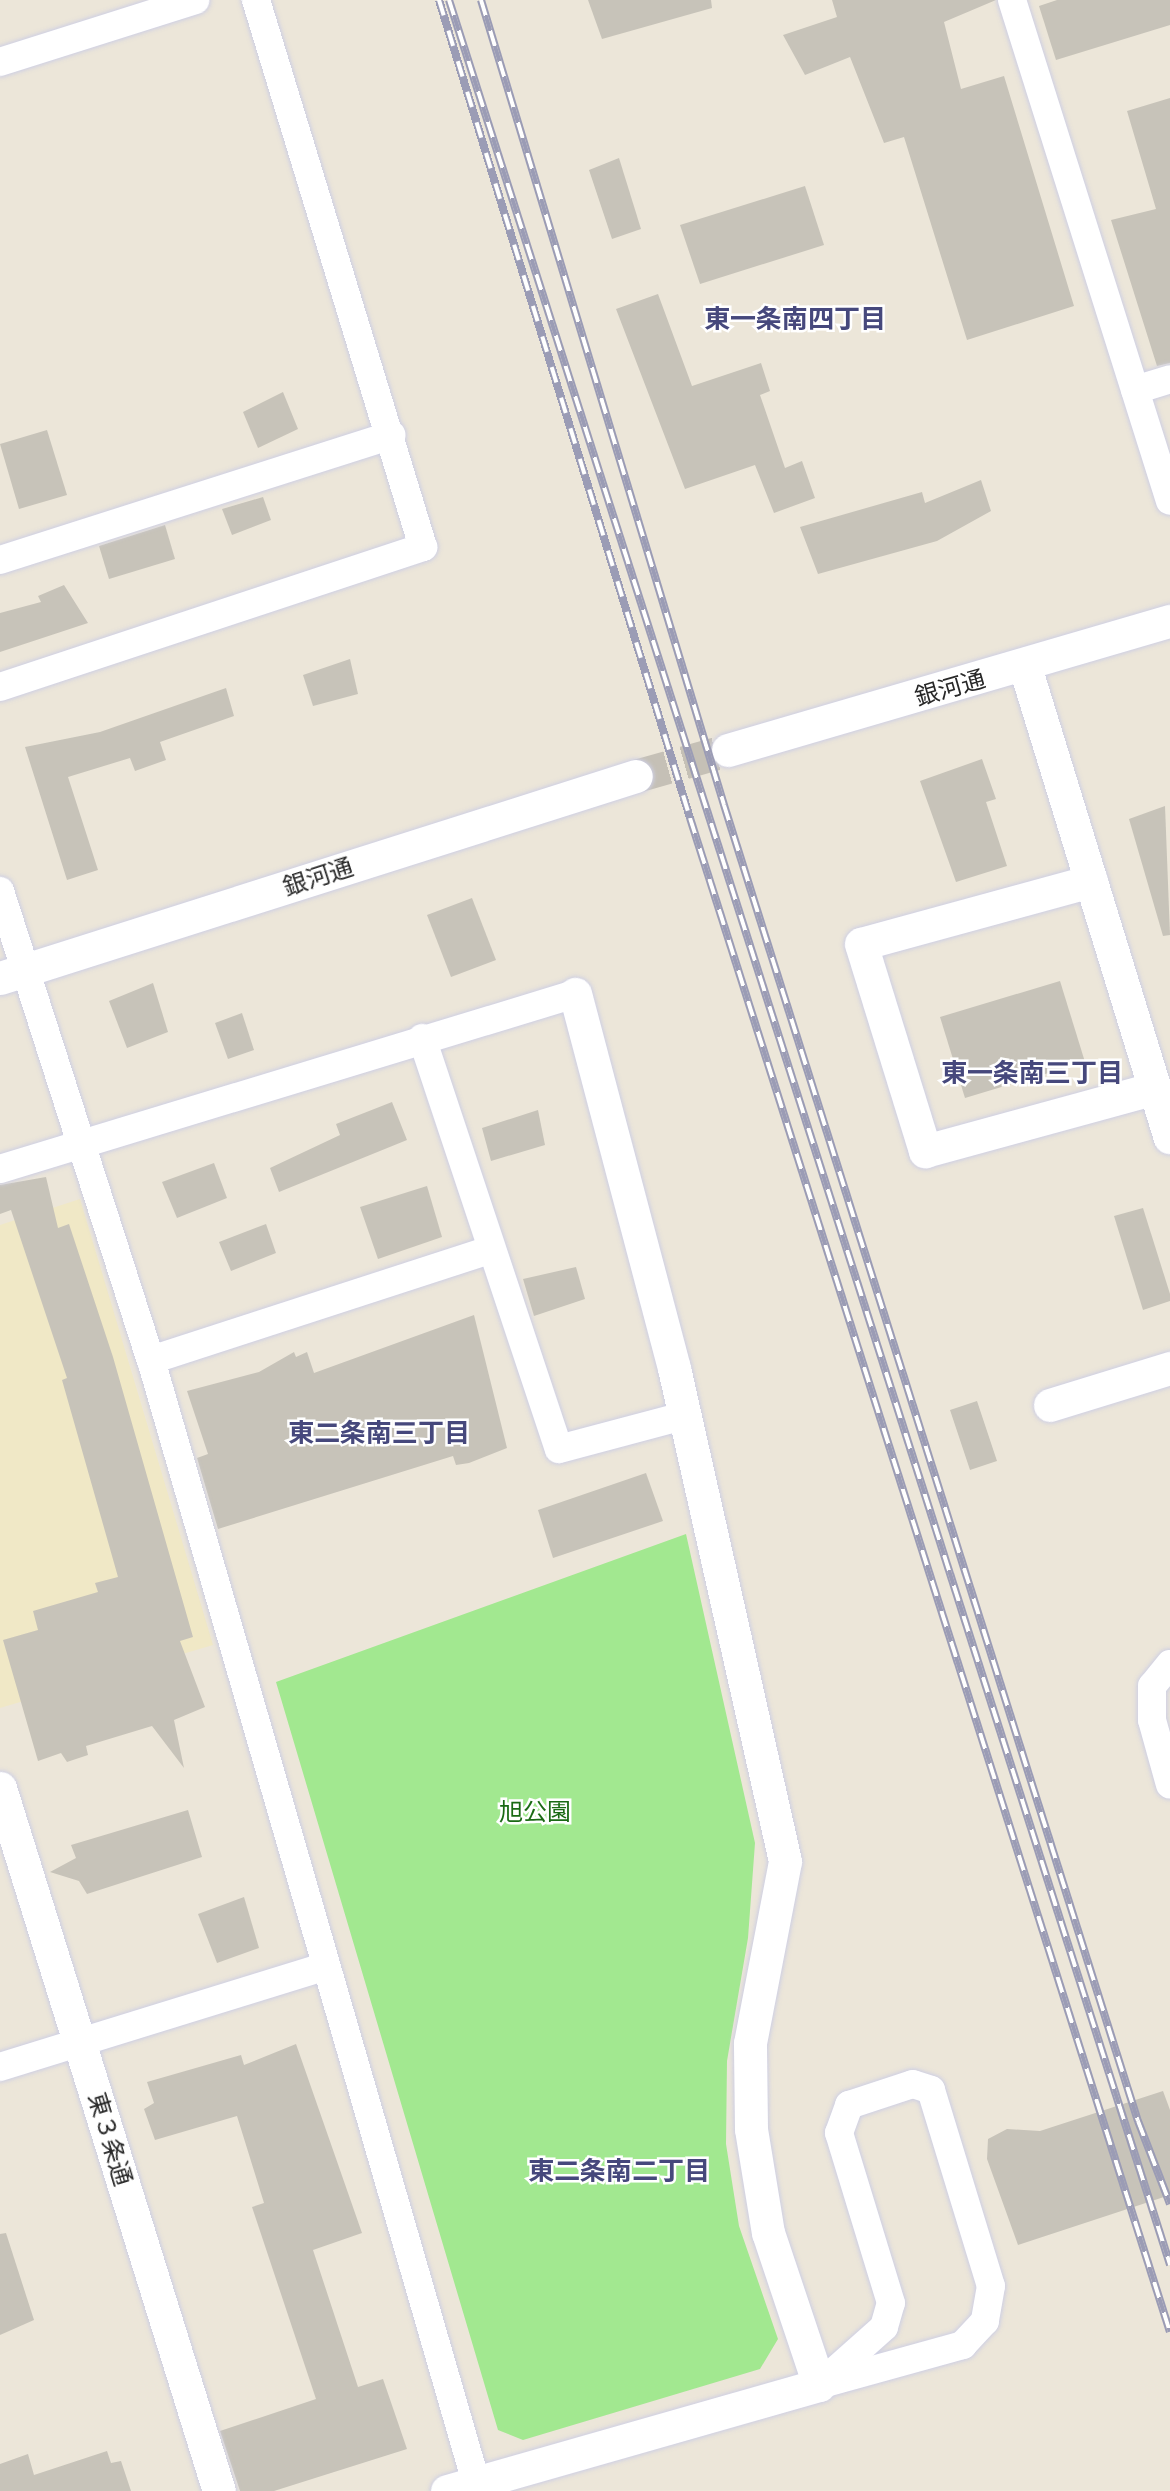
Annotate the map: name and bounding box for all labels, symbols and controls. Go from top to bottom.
district label: 東一条南四丁目 [704,303,886,335]
street label: 銀河通 [911,664,989,712]
street label: 銀河通 [279,852,357,902]
district label: 東一条南三丁目 [941,1057,1123,1089]
district label: 東二条南三丁目 [288,1417,470,1449]
park label: 旭公園 [499,1798,571,1826]
street label: 東３条通 [82,2089,138,2189]
district label: 東二条南二丁目 [528,2155,710,2187]

